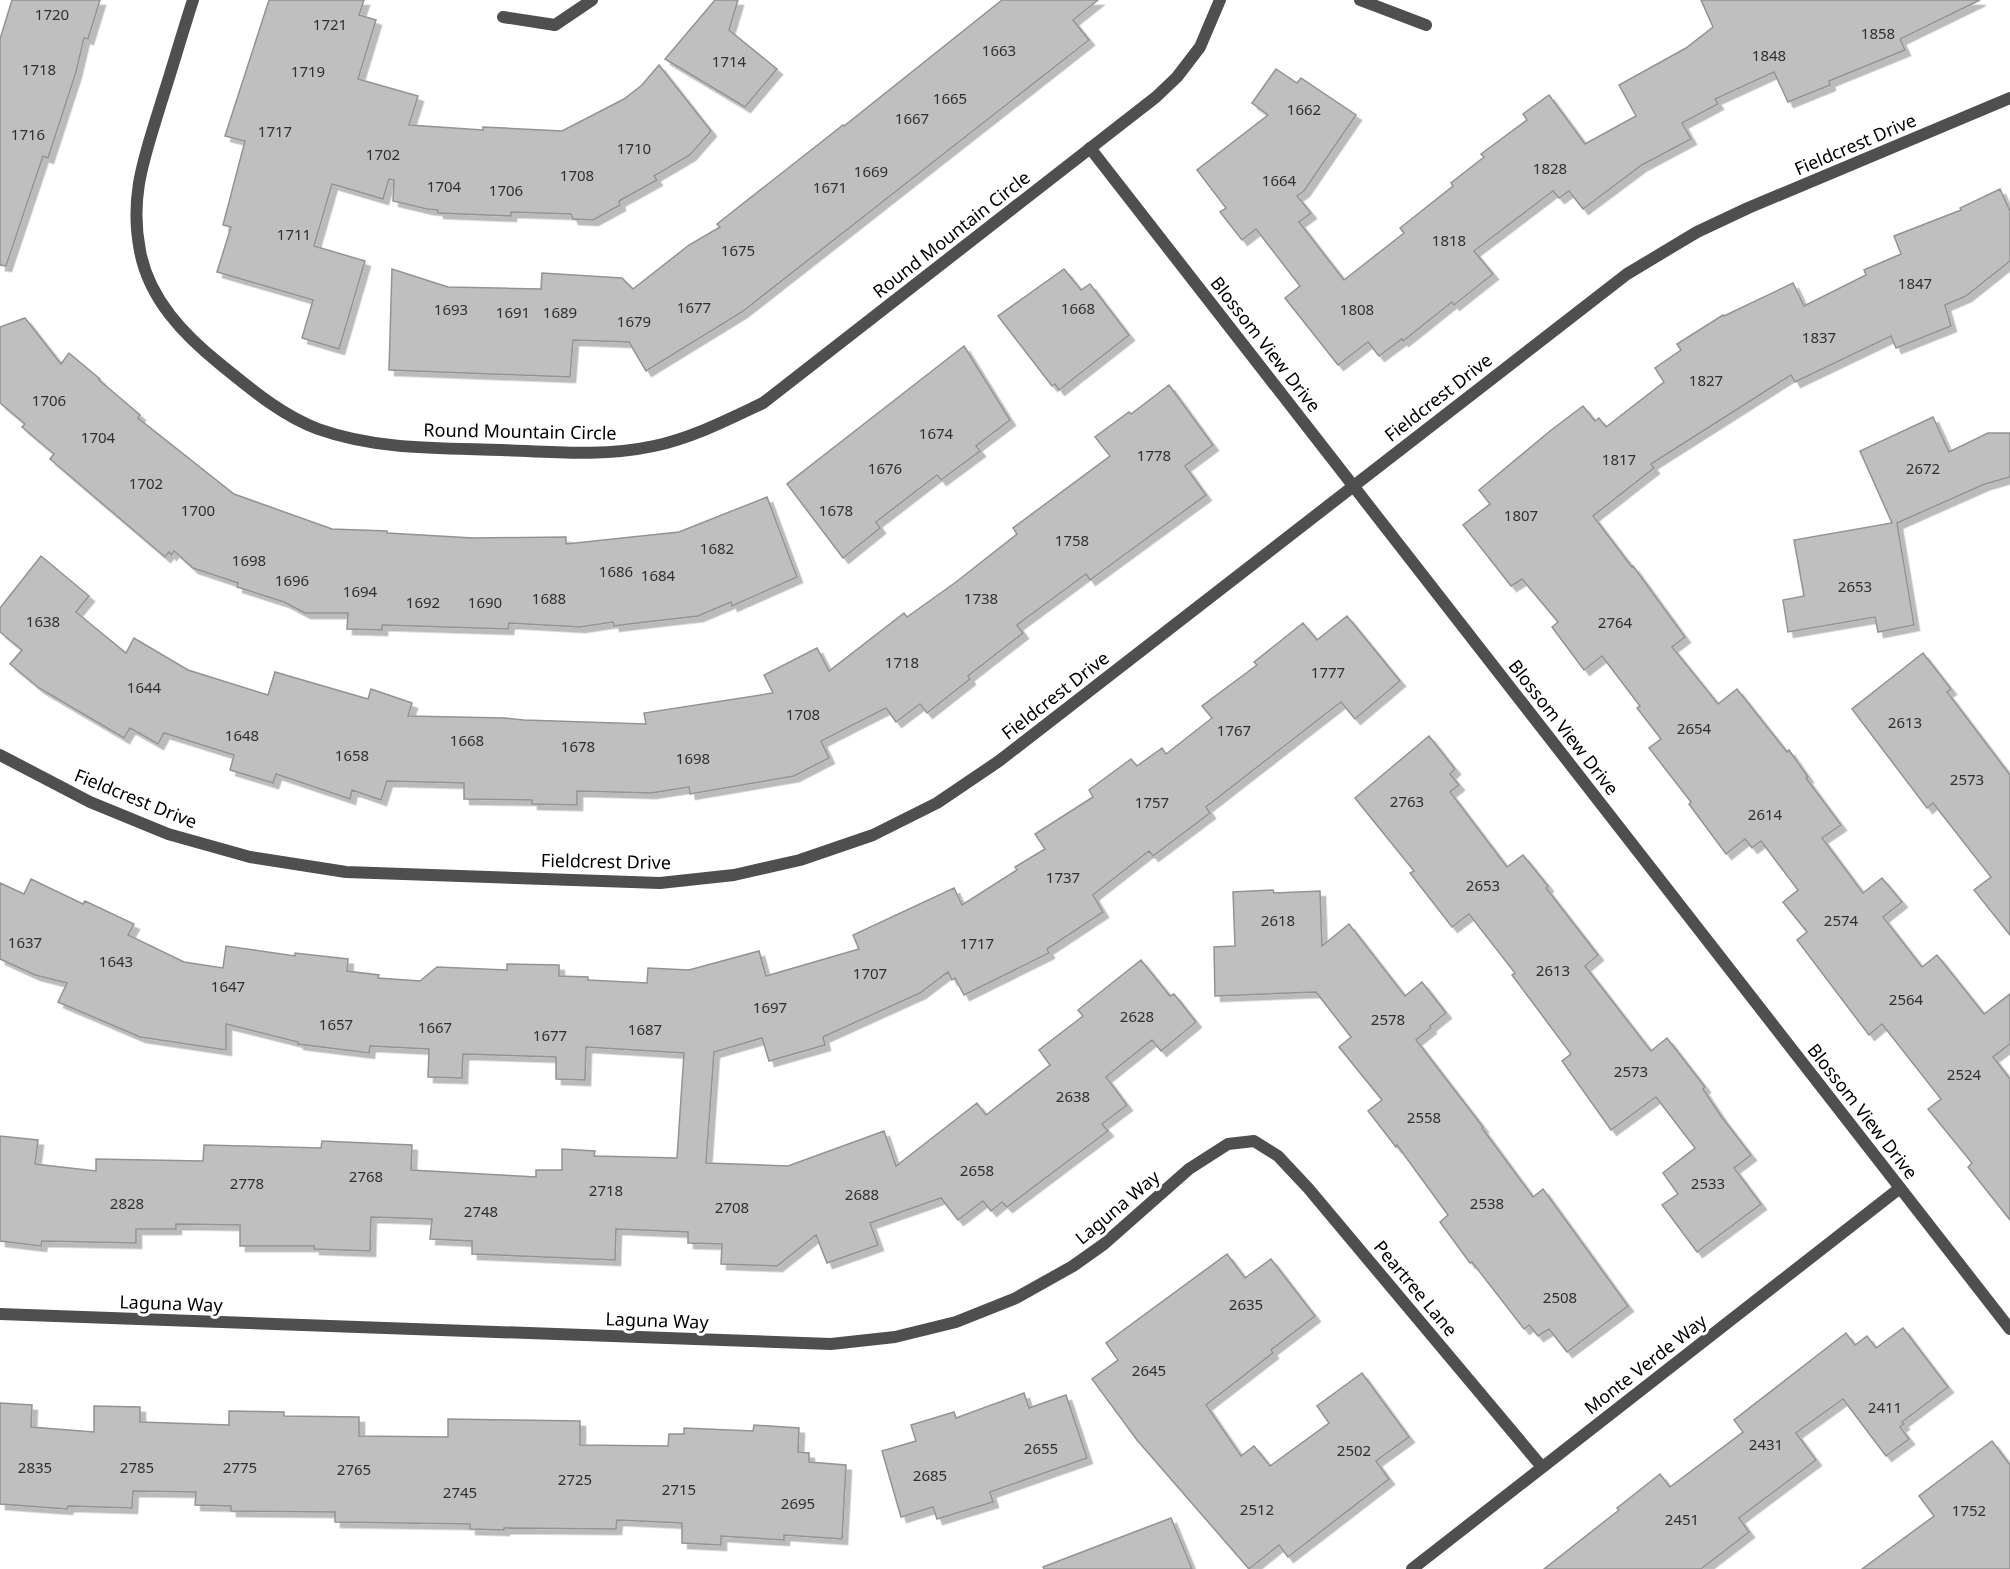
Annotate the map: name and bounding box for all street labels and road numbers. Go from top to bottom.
street label: Fieldcrest Drive [1790,108,1920,180]
street label: Round Mountain Circle [868,165,1034,303]
street label: Blossom View Drive [1206,271,1326,417]
street label: Fieldcrest Drive [1379,348,1497,446]
street label: Round Mountain Circle [423,417,617,445]
street label: Fieldcrest Drive [996,646,1114,744]
street label: Blossom View Drive [1504,654,1624,800]
street label: Fieldcrest Drive [71,763,201,833]
street label: Fieldcrest Drive [541,848,671,874]
street label: Blossom View Drive [1803,1038,1923,1184]
street label: Laguna Way [1070,1164,1165,1249]
street label: Peartree Lane [1369,1235,1463,1341]
street label: Laguna Way [119,1289,224,1317]
street label: Laguna Way [605,1306,710,1334]
street label: Monte Verde Way [1579,1308,1712,1419]

